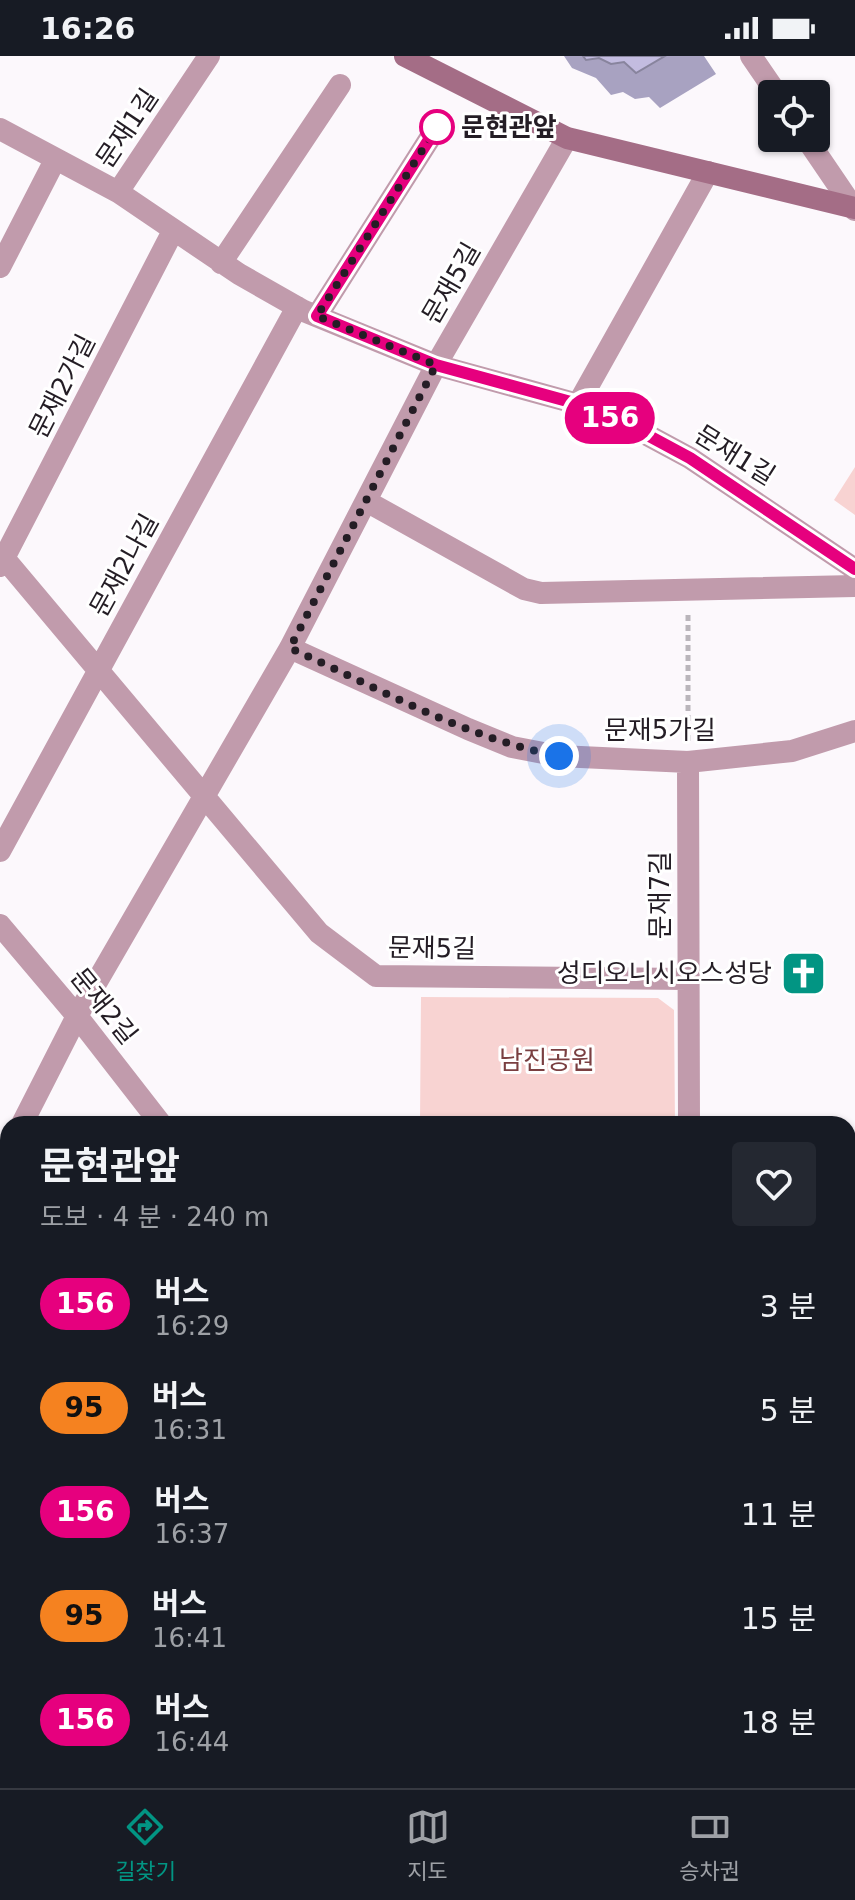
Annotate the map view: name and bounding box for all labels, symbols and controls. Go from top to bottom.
text: 16:26 [40,11,136,46]
map controls [758,80,830,152]
button: locate [758,80,830,152]
street label: 문재1길 [90,83,164,173]
marker: 문현관앞 [420,110,454,144]
place label: 문현관앞 [461,112,557,142]
street label: 문재5길 [416,237,486,329]
street label: 문재2가길 [23,329,101,443]
line badge: 156 [564,392,656,444]
text: 156 [581,401,639,434]
street label: 문재1길 [690,419,780,491]
street label: 문재2나길 [84,509,164,621]
street label: 문재5가길 [604,715,716,745]
your location [539,736,579,776]
street label: 문재7길 [645,851,675,939]
street label: 문재5길 [388,932,476,964]
church icon: 성디오니시오스성당 [779,949,827,997]
place label: 성디오니시오스성당 [557,958,772,988]
street label: 문재2길 [65,962,143,1050]
park label: 남진공원 [499,1045,595,1075]
button: heart [732,1142,816,1226]
text: 문현관앞 [40,1144,180,1188]
text: 도보 · 4 분 · 240 m [40,1202,269,1232]
text: 버스 [154,1274,210,1309]
text: 156 [56,1287,114,1320]
text: 3 분 [760,1289,816,1324]
text: 16:29 [154,1311,229,1341]
text: 버스 [152,1378,207,1413]
text: 95 [65,1391,103,1424]
text: 5 분 [760,1393,816,1428]
text: 16:31 [152,1415,227,1445]
text: 버스 [154,1482,210,1517]
text: 156 [56,1495,114,1528]
text: 11 분 [741,1497,816,1532]
text: 16:37 [154,1519,229,1549]
text: 버스 [152,1586,207,1621]
text: 95 [65,1599,103,1632]
text: 15 분 [741,1601,816,1636]
text: 16:41 [152,1623,227,1653]
text: 버스 [154,1690,210,1725]
text: 156 [56,1703,114,1736]
text: 18 분 [741,1705,816,1740]
text: 16:44 [154,1727,229,1757]
tab: 길찾기 [115,1805,176,1885]
tab: 지도 [406,1805,450,1885]
tab: 승차권 [679,1805,740,1885]

